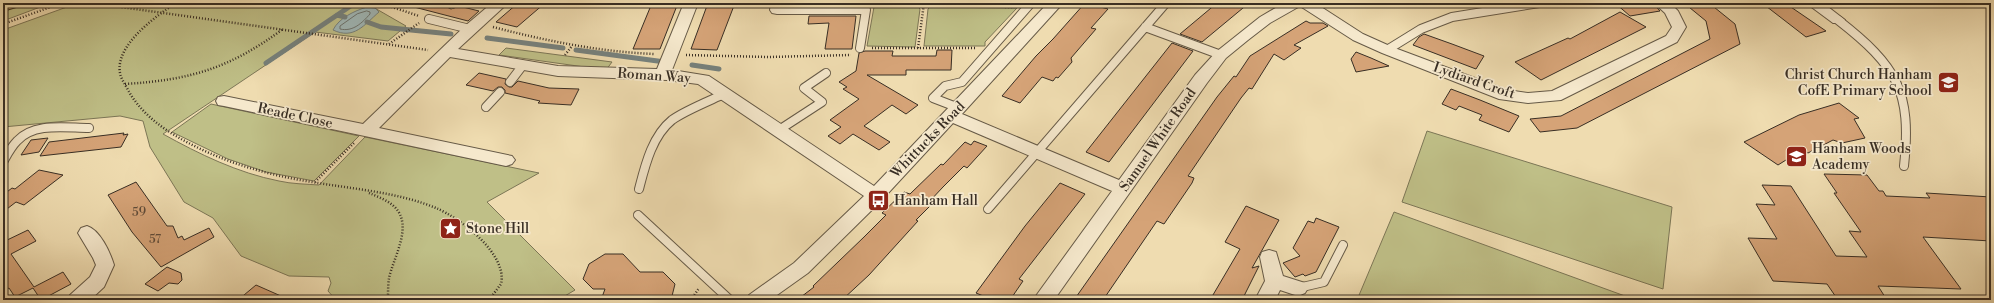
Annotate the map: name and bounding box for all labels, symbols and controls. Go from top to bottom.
street label: Lydiard Croft [1431,59,1517,103]
street label: Roman Way [617,64,692,88]
place label: Christ Church Hanham CofE Primary School [1785,66,1932,100]
school or university icon: Christ Church Hanham CofE Primary School [1935,70,1961,96]
street label: Samuel White Road [1116,85,1200,195]
street label: Whittucks Road [886,98,969,183]
street label: Reade Close [256,99,334,133]
place label: Hanham Woods Academy [1811,140,1911,174]
school or university icon: Hanham Woods Academy [1783,144,1809,170]
bus stop icon: Hanham Hall [866,188,892,214]
place label: Hanham Hall [894,192,978,210]
house number: 59 [132,205,146,220]
place icon: Stone Hill [438,216,464,242]
place label: Stone Hill [466,220,529,238]
house number: 57 [149,232,161,247]

